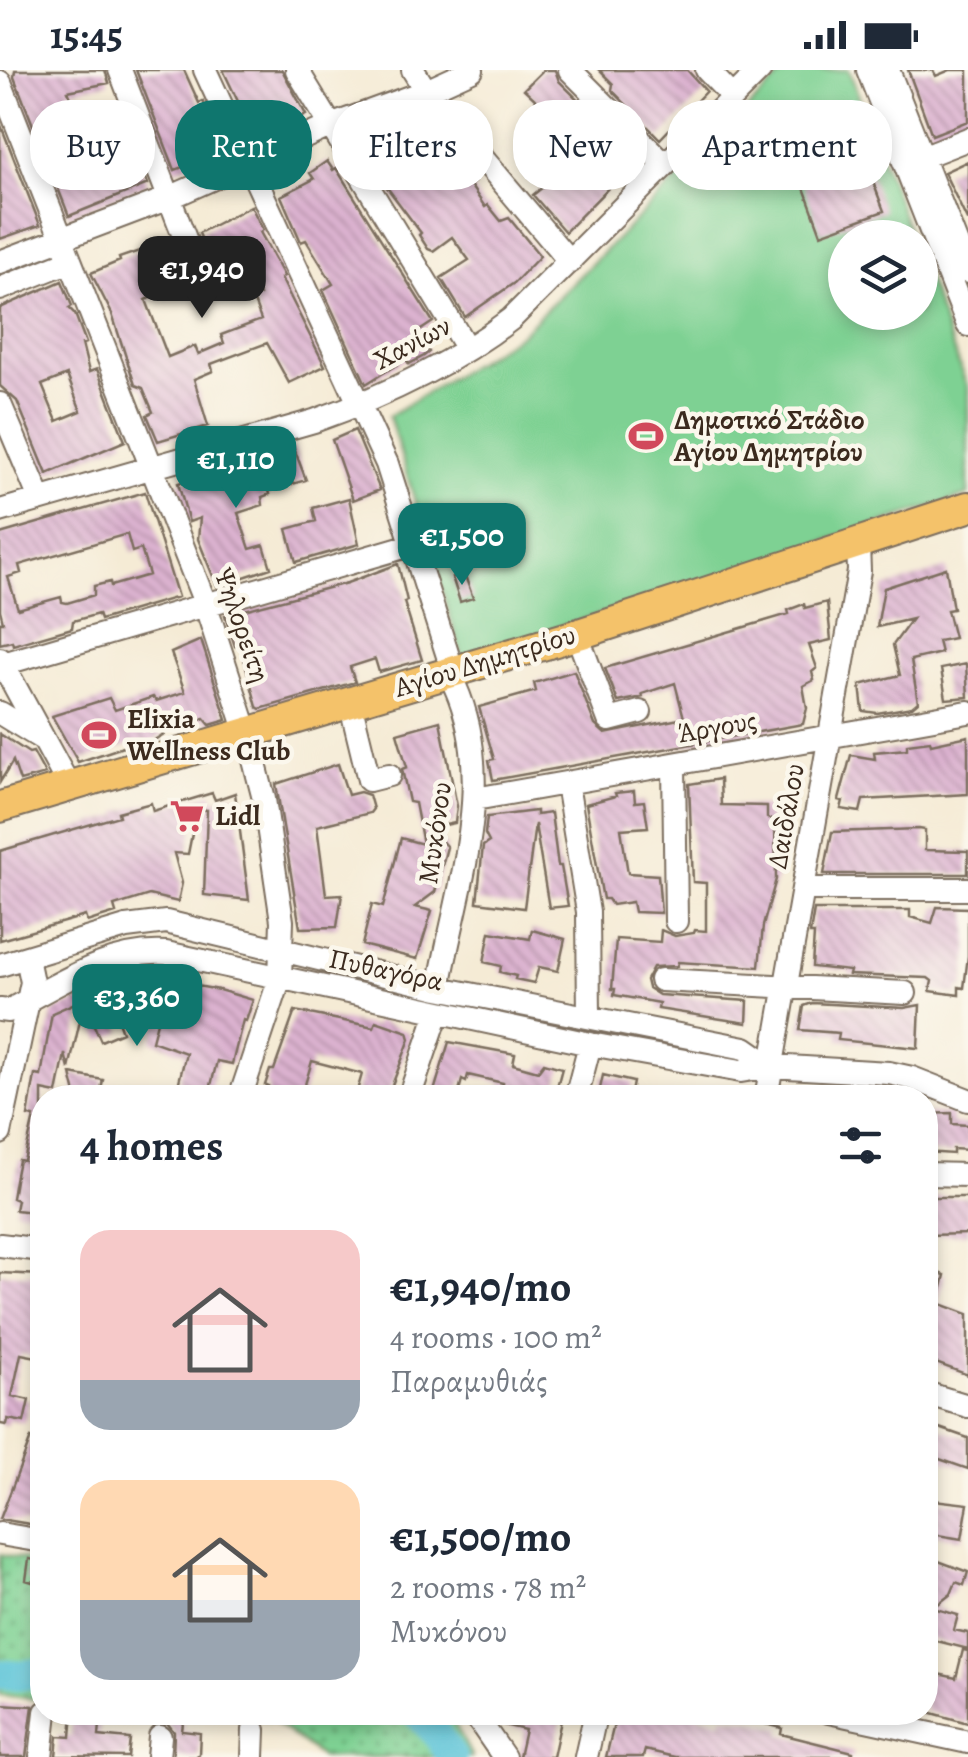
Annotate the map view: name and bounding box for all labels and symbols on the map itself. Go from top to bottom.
pin: €1,940 [121,236,283,321]
street label: Χανίων [367,307,457,379]
place label: Δημοτικό Στάδιο Αγίου Δημητρίου [673,401,865,471]
sports icon: Δημοτικό Στάδιο Αγίου Δημητρίου [627,417,665,455]
pin: €1,110 [155,426,317,511]
pin: €1,500 [381,503,543,588]
street label: Ψηλορείτη [205,562,279,688]
street label: Αγίου Δημητρίου [389,615,580,707]
place label: Elixia Wellness Club [126,700,290,770]
street label: Άργους [674,701,760,753]
sports icon: Elixia Wellness Club [80,716,118,754]
street label: Δαιδάλου [758,760,814,872]
street label: Μυκόνου [409,780,461,886]
supermarket icon: Lidl [168,797,206,835]
place label: Lidl [215,797,261,835]
street label: Πυθαγόρα [325,939,447,1001]
pin: €3,360 [56,964,218,1049]

